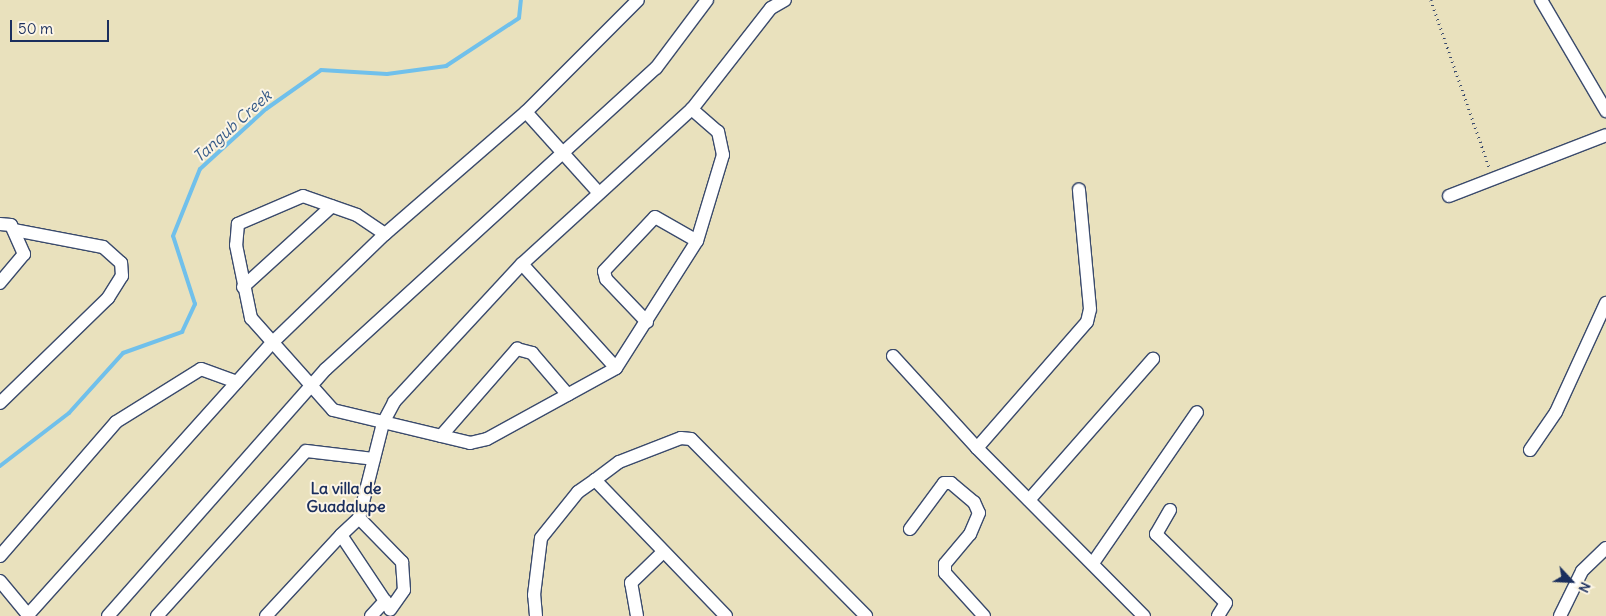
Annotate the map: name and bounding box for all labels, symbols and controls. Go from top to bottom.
scale bar [12,10,111,42]
text: 50 m [18,19,53,38]
water label: Tangub Creek [189,86,275,166]
district label: La villa de Guadalupe [306,478,386,516]
north arrow [1546,556,1596,606]
text: N [1574,579,1595,596]

